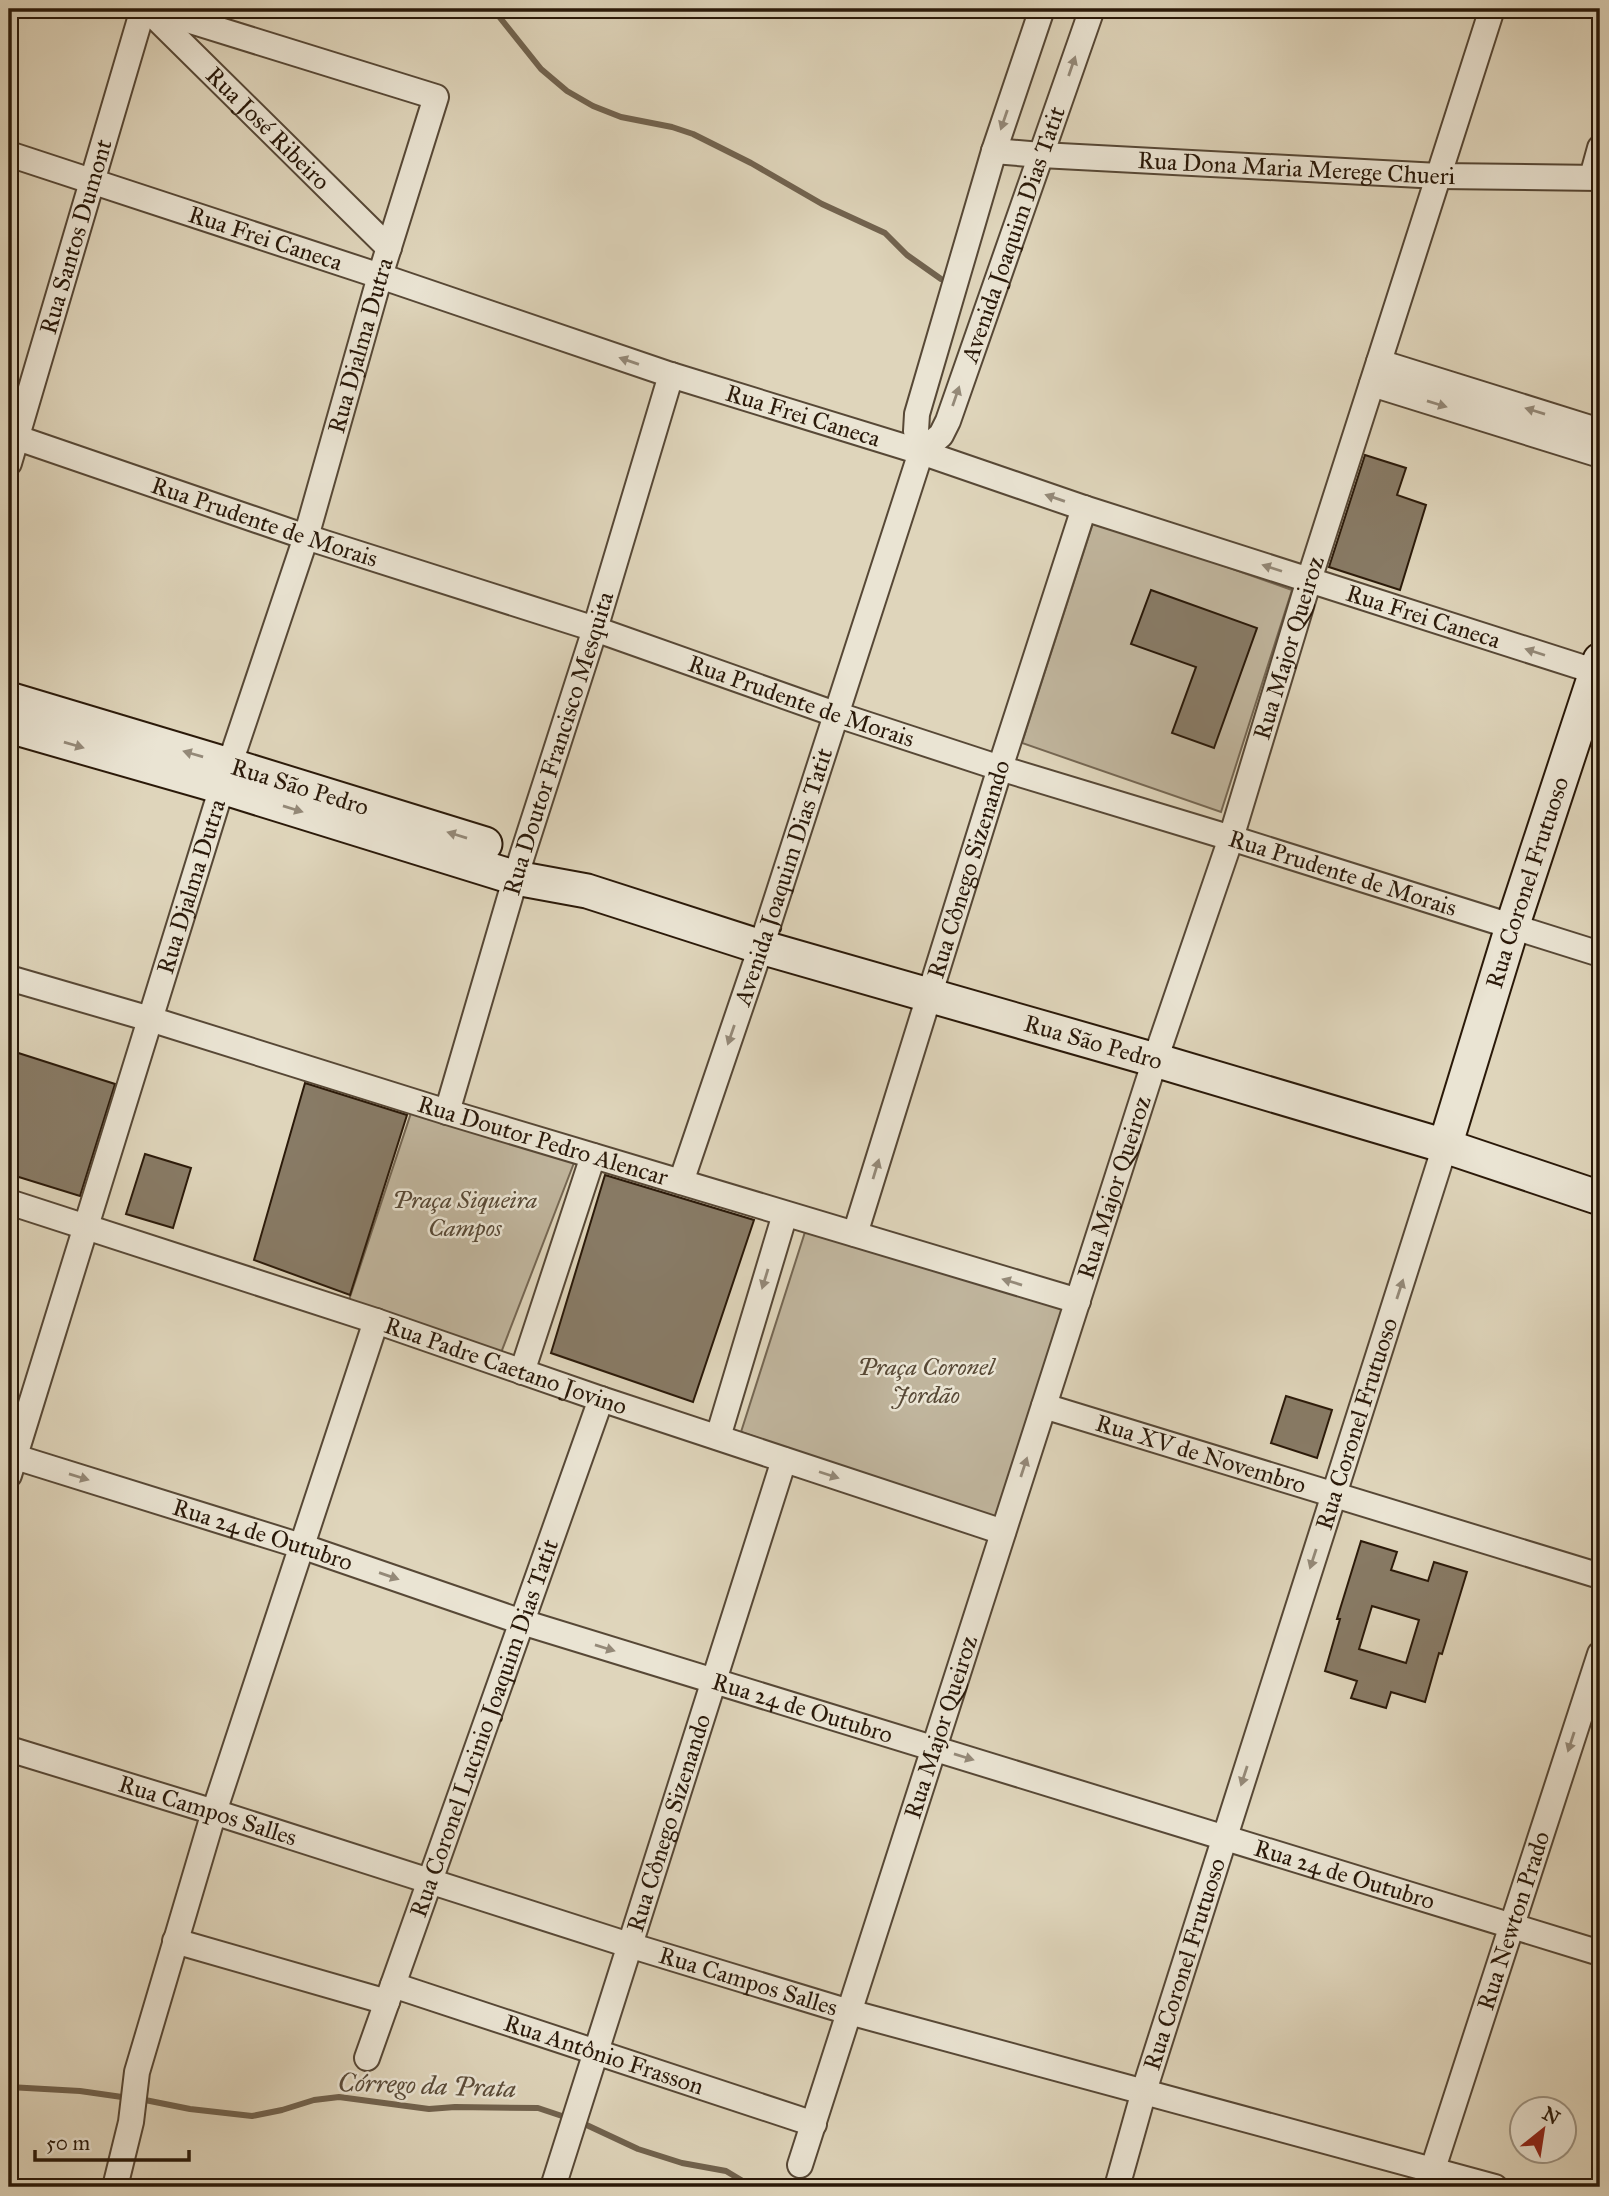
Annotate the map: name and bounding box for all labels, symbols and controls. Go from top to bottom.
one-way arrow [1067,55,1078,76]
street label: Rua José Ribeiro [199,61,336,196]
street label: Avenida Joaquim Dias Tatit [954,102,1072,367]
one-way arrow [998,109,1009,130]
street label: Rua Santos Dumont [33,135,119,338]
street label: Rua Dona Maria Merege Chueri [1137,145,1456,191]
street label: Rua Frei Caneca [185,199,347,278]
street label: Rua Djalma Dutra [321,253,400,437]
one-way arrow [619,355,640,365]
street label: Rua Frei Caneca [722,378,885,454]
one-way arrow [951,386,962,407]
one-way arrow [1427,399,1448,410]
one-way arrow [1524,405,1545,415]
street label: Rua Prudente de Morais [147,470,382,574]
one-way arrow [1045,492,1066,503]
street label: Rua Major Queiroz [1247,552,1331,743]
one-way arrow [1261,562,1282,573]
street label: Rua Frei Caneca [1342,578,1505,655]
street label: Rua Doutor Francisco Mesquita [496,587,621,899]
one-way arrow [1525,647,1546,657]
street label: Rua Prudente de Morais [684,648,918,754]
one-way arrow [64,740,85,750]
street label: Avenida Joaquim Dias Tatit [727,744,840,1010]
one-way arrow [182,748,203,758]
street label: Rua São Pedro [227,752,373,822]
street label: Rua Cônego Sizenando [920,756,1017,982]
street label: Rua Coronel Frutuoso [1479,773,1576,992]
street label: Rua Djalma Dutra [150,795,233,977]
one-way arrow [282,805,303,815]
street label: Rua Prudente de Morais [1225,823,1460,923]
one-way arrow [446,830,467,840]
street label: Rua São Pedro [1021,1008,1166,1076]
one-way arrow [725,1024,736,1045]
street label: Rua Doutor Pedro Alencar [414,1089,672,1192]
street label: Rua Major Queiroz [1071,1092,1158,1283]
one-way arrow [871,1159,881,1180]
park label: Praça Siqueira Campos [393,1185,537,1243]
one-way arrow [760,1269,770,1290]
one-way arrow [1002,1276,1023,1286]
one-way arrow [1395,1278,1405,1299]
street label: Rua Padre Caetano Jovino [380,1310,631,1422]
street label: Rua Coronel Frutuoso [1309,1314,1404,1534]
park label: Praça Coronel Jordão [858,1352,997,1410]
street label: Rua XV de Novembro [1092,1408,1310,1500]
one-way arrow [1019,1457,1030,1478]
one-way arrow [818,1470,839,1481]
one-way arrow [69,1472,90,1483]
street label: Rua 24 de Outubro [169,1492,357,1578]
street label: Rua Coronel Lucinio Joaquim Dias Tatit [403,1534,565,1921]
one-way arrow [1308,1549,1318,1570]
one-way arrow [379,1571,400,1582]
street label: Rua Major Queiroz [897,1632,984,1822]
one-way arrow [595,1643,616,1654]
street label: Rua 24 de Outubro [708,1666,897,1750]
street label: Rua Cônego Sizenando [620,1710,717,1936]
one-way arrow [1565,1731,1576,1752]
one-way arrow [953,1752,974,1763]
one-way arrow [1239,1765,1249,1786]
street label: Rua Campos Salles [115,1769,301,1853]
street label: Rua Newton Prado [1470,1827,1556,2014]
street label: Rua 24 de Outubro [1251,1833,1439,1916]
street label: Rua Coronel Frutuoso [1137,1854,1232,2074]
street label: Rua Campos Salles [655,1940,841,2023]
street label: Rua Antônio Frasson [500,2008,708,2102]
water label: Córrego da Prata [337,2066,517,2104]
north arrow [1508,2094,1578,2164]
text: N [1539,2102,1564,2130]
scale bar [35,2119,189,2163]
text: 50 m [46,2130,91,2156]

